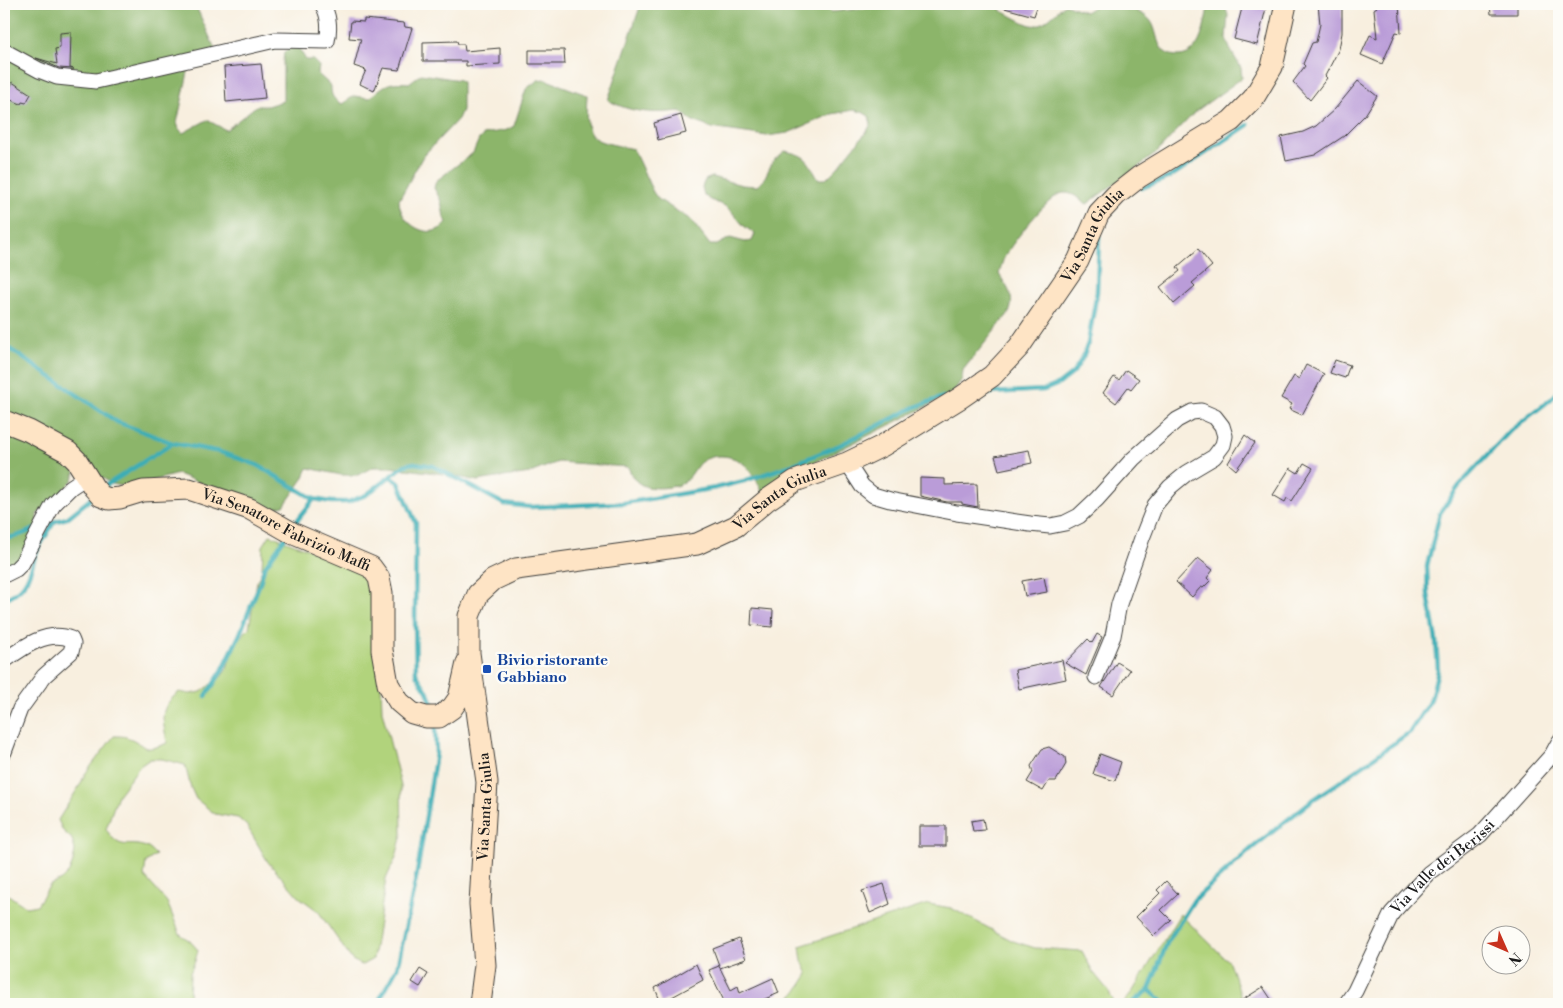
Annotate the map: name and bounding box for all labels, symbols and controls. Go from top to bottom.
street label: Via Santa Giulia [1056,183,1128,287]
street label: Via Santa Giulia [728,462,829,535]
street label: Via Senatore Fabrizio Maffi [198,484,374,576]
place label: Bivio ristorante Gabbiano [497,651,608,687]
marker: Bivio ristorante Gabbiano [481,663,493,675]
street label: Via Santa Giulia [473,751,497,862]
street label: Via Valle dei Berissi [1386,816,1499,919]
north arrow [1480,926,1530,976]
text: N [1504,948,1525,969]

